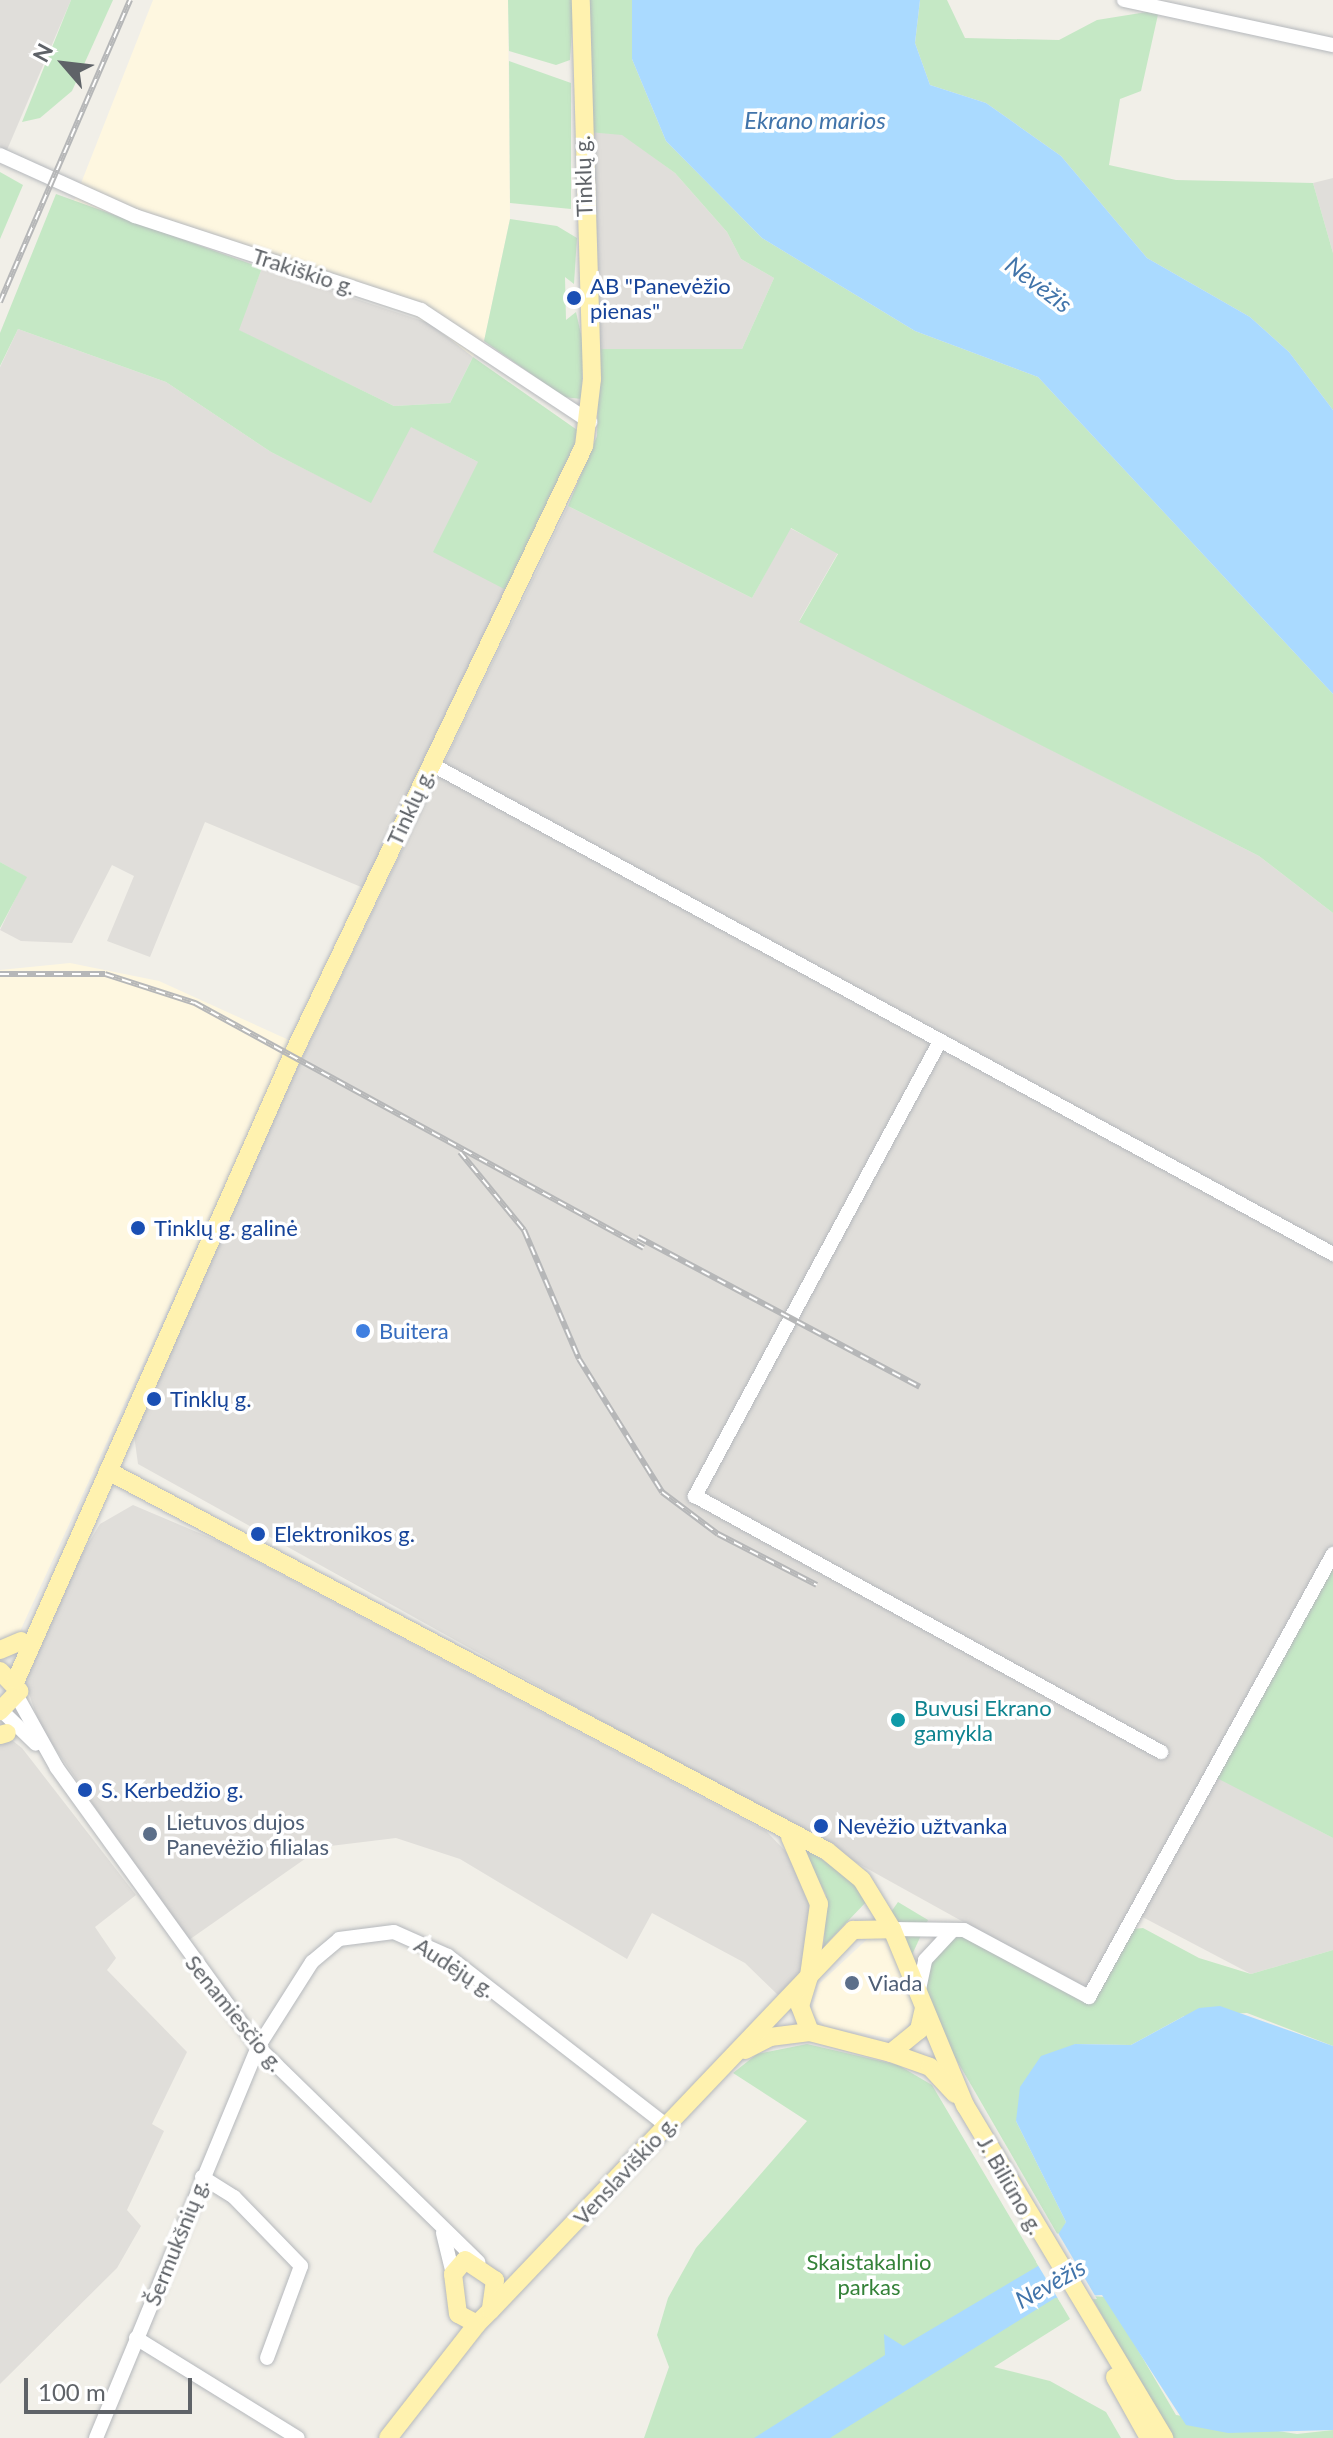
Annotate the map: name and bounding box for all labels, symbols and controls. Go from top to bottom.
north arrow [24,24,104,104]
text: N [26,39,58,66]
water label: Ekrano marios [744,106,886,134]
street label: Tinklų g. [568,135,598,217]
street label: Trakiškio g. [249,242,359,300]
water label: Nevėžis [1000,250,1078,318]
place label: AB "Panevėžio pienas" [590,272,731,324]
marker: AB "Panevėžio pienas" [565,289,583,307]
street label: Tinklų g. [381,765,439,849]
place label: Tinklų g. galinė [154,1215,298,1241]
marker: Tinklų g. galinė [129,1219,147,1237]
place label: Buitera [379,1318,449,1344]
marker: Buitera [354,1322,372,1340]
place label: Tinklų g. [170,1386,251,1412]
marker: Tinklų g. [145,1390,163,1408]
place label: Elektronikos g. [274,1521,415,1547]
marker: Elektronikos g. [249,1525,267,1543]
place label: Buvusi Ekrano gamykla [914,1694,1052,1746]
marker: Buvusi Ekrano gamykla [889,1711,907,1729]
place label: S. Kerbedžio g. [101,1777,243,1803]
marker: S. Kerbedžio g. [76,1781,94,1799]
place label: Lietuvos dujos Panevėžio filialas [166,1808,329,1860]
place label: Nevėžio užtvanka [837,1813,1007,1839]
marker: Nevėžio užtvanka [812,1817,830,1835]
marker: Lietuvos dujos Panevėžio filialas [141,1825,159,1843]
street label: Audėjų g. [410,1931,500,2003]
street label: Senamiesčio g. [180,1950,290,2076]
place label: Viada [868,1970,922,1996]
marker: Viada [843,1974,861,1992]
street label: Venslaviškio g. [568,2110,682,2230]
street label: J. Biliūno g. [972,2131,1050,2239]
street label: Šermukšnių g. [139,2175,213,2309]
park label: Skaistakalnio parkas [807,2248,931,2300]
water label: Nevėžis [1010,2252,1090,2314]
scale bar [28,2362,196,2412]
text: 100 m [38,2377,106,2406]

